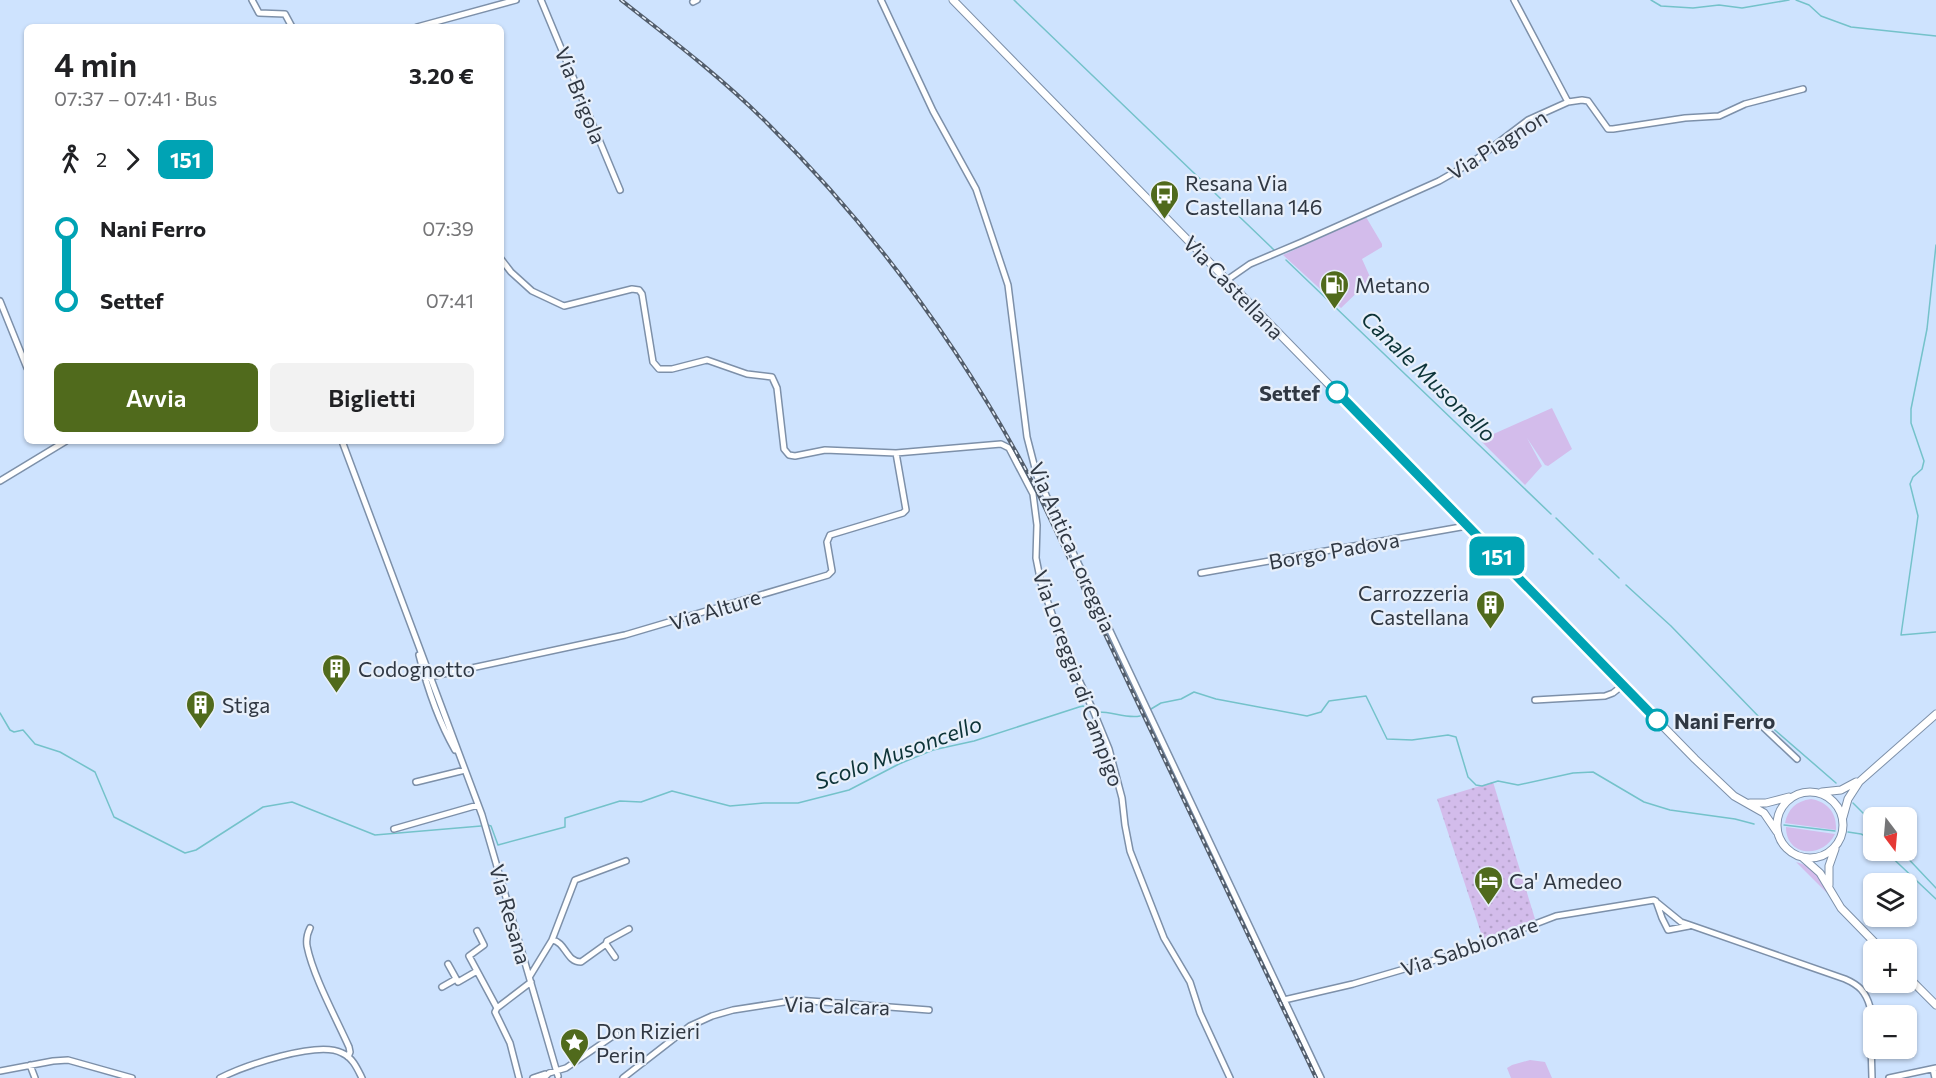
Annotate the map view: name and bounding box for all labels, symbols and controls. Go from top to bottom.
text: 4 min [54,43,137,84]
street label: Via Brigola [550,43,612,147]
text: 3.20 € [409,62,474,89]
text: 07:37 – 07:41 · Bus [54,86,217,110]
street label: Via Piagnon [1443,104,1551,184]
icon: walk [54,143,87,176]
icon: forward [116,143,149,176]
text: 2 [96,147,107,171]
text: 151 [170,147,201,172]
place label: Resana Via Castellana 146 [1185,170,1322,219]
bus stop icon: Resana Via Castellana 146 [1148,178,1180,220]
text: Nani Ferro [100,215,206,242]
text: 07:39 [422,216,474,240]
street label: Via Castellana [1179,230,1289,344]
fuel station icon: Metano [1318,268,1350,310]
place label: Metano [1355,272,1430,297]
text: Settef [100,287,164,314]
text: 07:41 [426,288,474,312]
water label: Canale Musonello [1356,305,1502,447]
button: Avvia [54,363,258,432]
button: Biglietti [270,363,474,432]
place label: Settef [1259,380,1320,405]
marker: Settef [1326,381,1348,403]
street label: Via Antica Loreggia [1024,458,1122,636]
street label: Borgo Padova [1267,526,1401,574]
line badge: 151 [1462,536,1532,576]
text: 151 [1481,544,1513,569]
street label: Via Loreggia di Campigo [1028,566,1130,790]
place label: Carrozzeria Castellana [1358,580,1469,629]
street label: Via Alture [666,583,764,635]
building icon: Carrozzeria Castellana [1474,588,1506,630]
building icon: Codognotto [321,652,353,694]
place label: Codognotto [358,656,475,681]
building icon: Stiga [185,688,217,730]
place label: Stiga [222,692,270,717]
place label: Nani Ferro [1674,708,1775,733]
water label: Scolo Musoncello [811,709,985,795]
marker: Nani Ferro [1646,709,1668,731]
north arrow [1863,807,1917,861]
map controls [1863,807,1917,1059]
street label: Via Resana [485,861,537,967]
hotel icon: Ca' Amedeo [1472,864,1504,906]
place label: Ca' Amedeo [1509,868,1622,893]
button: layers [1863,873,1917,927]
street label: Via Sabbionare [1397,911,1541,981]
button: + [1863,939,1917,993]
street label: Via Calcara [784,991,890,1019]
button: − [1863,1005,1917,1059]
place label: Don Rizieri Perin [596,1018,700,1067]
place icon: Don Rizieri Perin [559,1026,591,1068]

